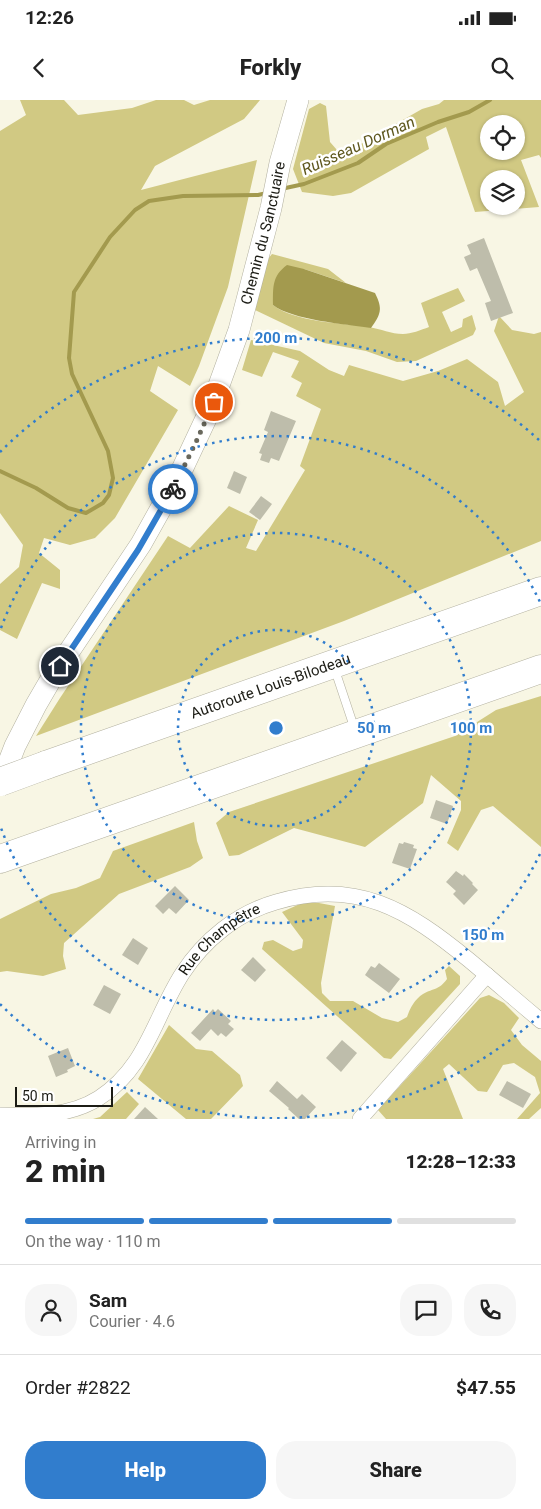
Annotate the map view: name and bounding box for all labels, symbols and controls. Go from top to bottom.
text: 12:26 [25,6,74,29]
icon: back [25,54,53,82]
icon: search [488,54,516,82]
text: Forkly [240,55,301,80]
water label: Ruisseau Dorman [299,112,418,179]
map controls [480,115,525,215]
button: locate [480,115,525,160]
street label: Chemin du Sanctuaire [237,160,289,306]
button: layers [480,170,525,215]
text: 200 m [255,329,297,347]
pin [193,381,235,423]
icon: bag [200,388,228,416]
courier [148,464,198,514]
icon: bike [159,475,187,503]
pin [39,645,81,687]
street label: Autoroute Louis-Bilodeau [188,650,353,722]
icon: home [46,652,74,680]
centre of rings [267,719,285,737]
text: 50 m [357,719,391,737]
text: 100 m [450,719,492,737]
street label: Rue Champêtre [175,900,263,979]
text: 150 m [462,926,504,944]
scale bar [15,1084,112,1107]
text: 50 m [22,1088,54,1104]
text: Arriving in [25,1133,96,1152]
text: 12:28–12:33 [405,1150,516,1173]
text: 2 min [25,1152,106,1190]
text: On the way · 110 m [25,1232,161,1251]
button: person [25,1284,77,1336]
button: chat [400,1284,452,1336]
button: phone [464,1284,516,1336]
text: Sam [89,1289,127,1312]
text: Courier · 4.6 [89,1312,175,1331]
text: Order #2822 [25,1376,131,1399]
text: $47.55 [456,1376,516,1399]
button: Help [25,1441,266,1499]
button: Share [276,1441,516,1499]

